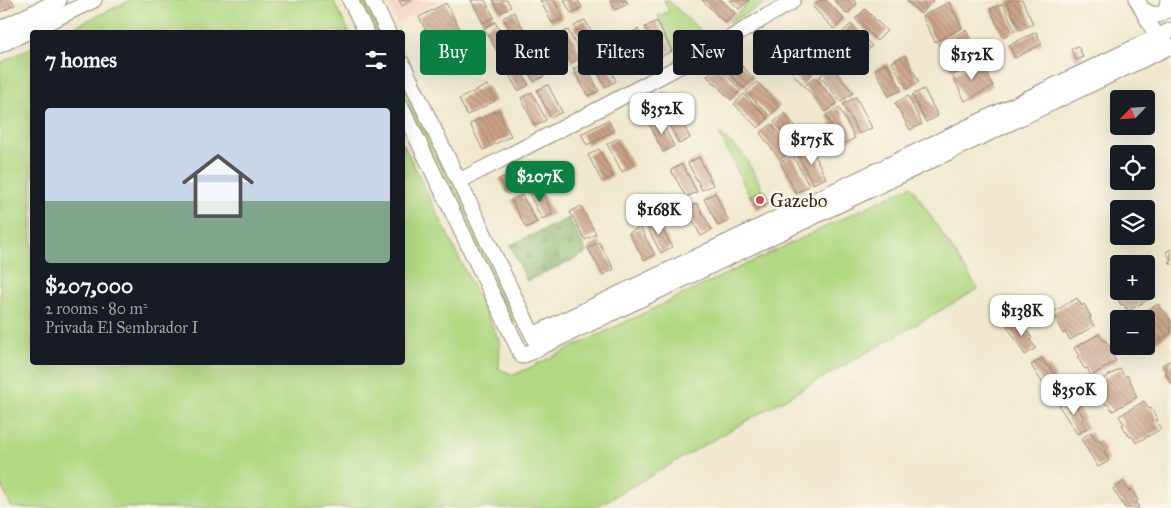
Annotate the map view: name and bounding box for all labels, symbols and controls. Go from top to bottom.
chip: Buy [420,30,486,75]
chip: Rent [496,30,568,75]
chip: Filters [578,30,663,75]
chip: New [673,30,743,75]
chip: Apartment [753,30,869,75]
pin: $152K [937,38,1007,81]
text: $152K [951,45,993,64]
icon: filters [362,46,390,74]
text: 7 homes [45,47,117,73]
north arrow [1110,90,1155,135]
map controls [1110,90,1155,355]
pin: $352K [627,92,697,135]
text: $352K [641,99,683,118]
pin: $175K [777,124,847,166]
text: $175K [790,130,834,149]
icon: home [173,141,263,231]
button: locate [1110,145,1155,190]
pin: $207K [505,160,575,203]
text: $207K [517,167,563,186]
place label: Gazebo [770,189,828,212]
pin: $168K [624,194,694,236]
marker: Gazebo [754,194,766,206]
text: $168K [637,200,681,219]
button: layers [1110,200,1155,245]
button: + [1110,255,1155,300]
text: $207,000 [45,273,133,299]
pin: $138K [987,294,1057,337]
text: 2 rooms · 80 m² [45,299,148,318]
text: $138K [1001,301,1043,320]
button: − [1110,310,1155,355]
text: Privada El Sembrador I [45,318,198,337]
pin: $350K [1039,374,1109,416]
text: $350K [1052,380,1096,399]

